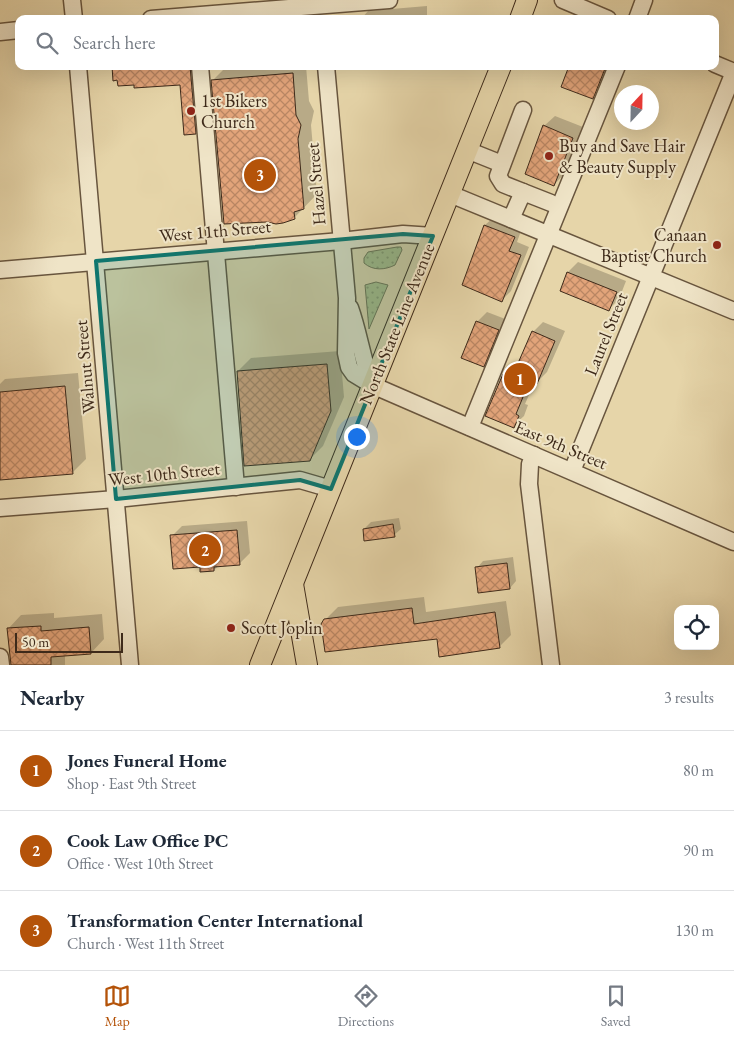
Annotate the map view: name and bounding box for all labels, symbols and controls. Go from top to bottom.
search box [15,15,719,70]
icon: search [33,29,61,57]
text: Search here [73,30,155,55]
north arrow [614,85,659,130]
place label: 1st Bikers Church [201,89,267,133]
marker: 1st Bikers Church [185,105,197,117]
place label: Buy and Save Hair & Beauty Supply [559,134,685,178]
street label: Hazel Street [300,142,331,226]
marker: Buy and Save Hair & Beauty Supply [543,150,555,162]
pin: 3 [244,156,276,194]
street label: West 11th Street [158,214,272,247]
place label: Canaan Baptist Church [601,223,707,267]
marker: Canaan Baptist Church [711,239,723,251]
street label: North State Line Avenue [354,240,439,408]
street label: Laurel Street [578,289,633,379]
street label: Walnut Street [69,319,100,415]
pin: 1 [504,360,536,398]
street label: East 9th Street [511,415,611,475]
your location [344,424,370,450]
street label: West 10th Street [107,456,221,491]
pin: 2 [189,531,221,569]
map controls [674,605,719,650]
button: locate [674,605,719,650]
place label: Scott Joplin [241,616,323,639]
marker: Scott Joplin [225,622,237,634]
scale bar [15,630,122,653]
text: 50 m [22,633,49,651]
text: Nearby [20,684,84,711]
text: 3 results [664,687,714,708]
text: Jones Funeral Home [67,748,227,773]
text: 1 [32,760,40,781]
text: 80 m [683,760,714,781]
text: Shop · East 9th Street [67,773,196,794]
text: Cook Law Office PC [67,828,229,853]
text: 2 [32,840,40,861]
text: 90 m [683,840,714,861]
text: Office · West 10th Street [67,853,213,874]
text: Transformation Center International [67,908,363,933]
text: 3 [32,920,40,941]
text: 130 m [675,920,714,941]
text: Church · West 11th Street [67,933,224,954]
tab: Map [103,982,131,1030]
tab: Directions [338,982,394,1030]
tab: Saved [601,982,631,1030]

